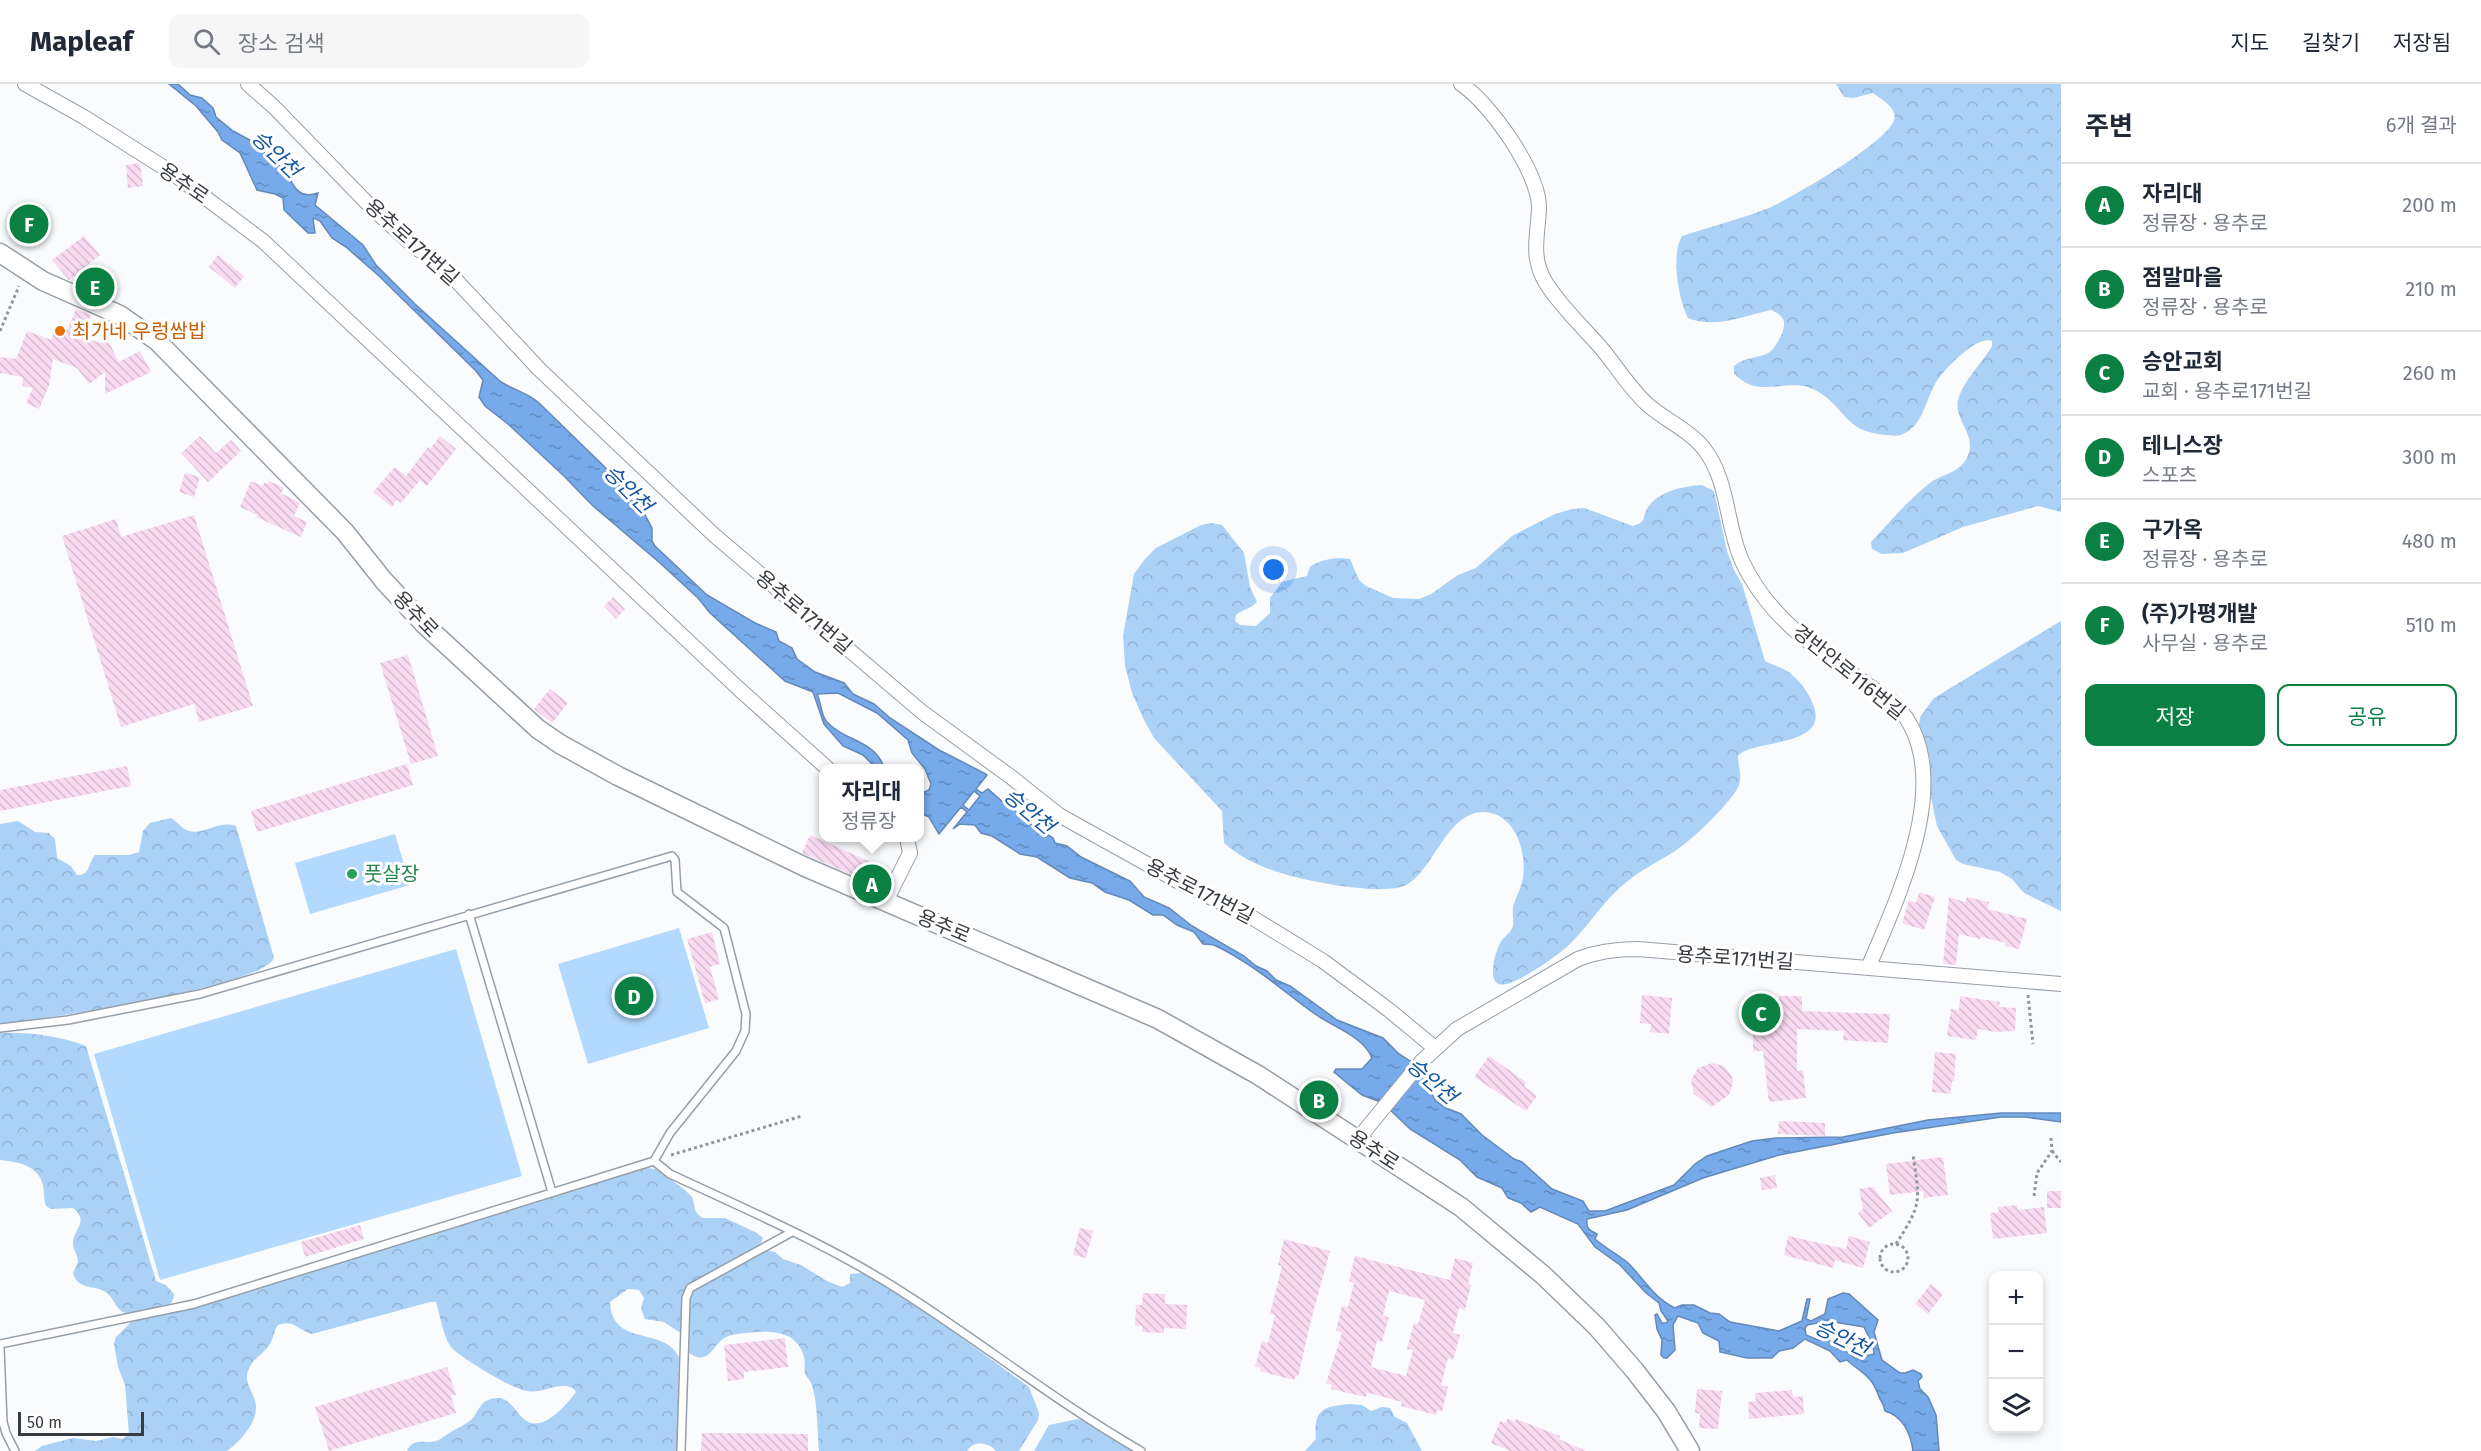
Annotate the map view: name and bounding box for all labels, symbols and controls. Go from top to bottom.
search box [169,14,589,68]
text: Mapleaf [30,25,133,58]
icon: search [190,25,223,58]
text: 장소 검색 [238,30,325,57]
text: 지도 [2230,30,2269,56]
text: 길찾기 [2302,30,2360,56]
text: 저장됨 [2393,30,2451,56]
text: 주변 [2085,111,2133,142]
text: 6개 결과 [2386,113,2457,137]
water label: 승안천 [246,125,308,185]
street label: 용추로 [155,157,213,209]
text: 자리대 [2142,180,2203,207]
text: A [2099,193,2110,217]
text: 200 m [2402,193,2457,217]
street label: 용추로171번길 [360,194,464,290]
pin: F [9,202,48,246]
text: 정류장 · 용추로 [2142,211,2268,235]
pin: E [76,264,115,310]
text: 점말마을 [2142,264,2223,291]
text: B [2098,277,2111,301]
text: 210 m [2405,277,2457,301]
text: 정류장 · 용추로 [2142,295,2268,319]
place label: 최가네 우렁쌈밥 [72,319,206,343]
marker: 최가네 우렁쌈밥 [53,324,67,338]
text: 승안교회 [2142,348,2223,375]
text: C [2099,361,2110,385]
text: 260 m [2403,361,2457,385]
text: 교회 · 용추로171번길 [2142,379,2312,403]
text: 테니스장 [2142,432,2223,459]
text: D [2098,445,2111,469]
text: 300 m [2402,445,2457,469]
water label: 승안천 [598,459,660,521]
text: 스포츠 [2142,463,2197,487]
text: 구가옥 [2142,516,2203,543]
text: E [2099,529,2110,553]
text: 480 m [2402,529,2457,553]
text: 정류장 · 용추로 [2142,547,2268,571]
your location [1259,555,1288,584]
street label: 용추로171번길 [751,565,857,659]
street label: 용추로 [388,586,444,642]
text: (주)가평개발 [2142,600,2258,627]
text: F [2100,613,2109,637]
text: 510 m [2406,613,2457,637]
street label: 경반안로116번길 [1788,619,1910,725]
text: 사무실 · 용추로 [2142,631,2268,655]
button: 저장 [2085,684,2265,746]
button: 공유 [2277,684,2457,746]
popup [819,764,924,842]
text: 자리대 [841,778,902,805]
water label: 승안천 [998,782,1062,841]
text: 정류장 [841,809,896,833]
street label: 용추로171번길 [1142,854,1258,928]
place label: 풋살장 [364,862,419,886]
pin: A [852,862,892,906]
marker: 풋살장 [345,867,359,881]
street label: 용추로 [914,904,974,948]
street label: 용추로171번길 [1675,942,1795,974]
pin: D [614,974,654,1018]
pin: C [1742,990,1780,1036]
water label: 승안천 [1402,1052,1464,1112]
pin: B [1300,1078,1338,1122]
street label: 용추로 [1344,1125,1404,1175]
map controls [1989,1271,2043,1433]
button: + [1989,1271,2043,1325]
water label: 승안천 [1810,1314,1876,1364]
button: − [1989,1325,2043,1379]
button: layers [1989,1379,2043,1433]
scale bar [18,1409,144,1436]
text: 50 m [27,1413,62,1432]

